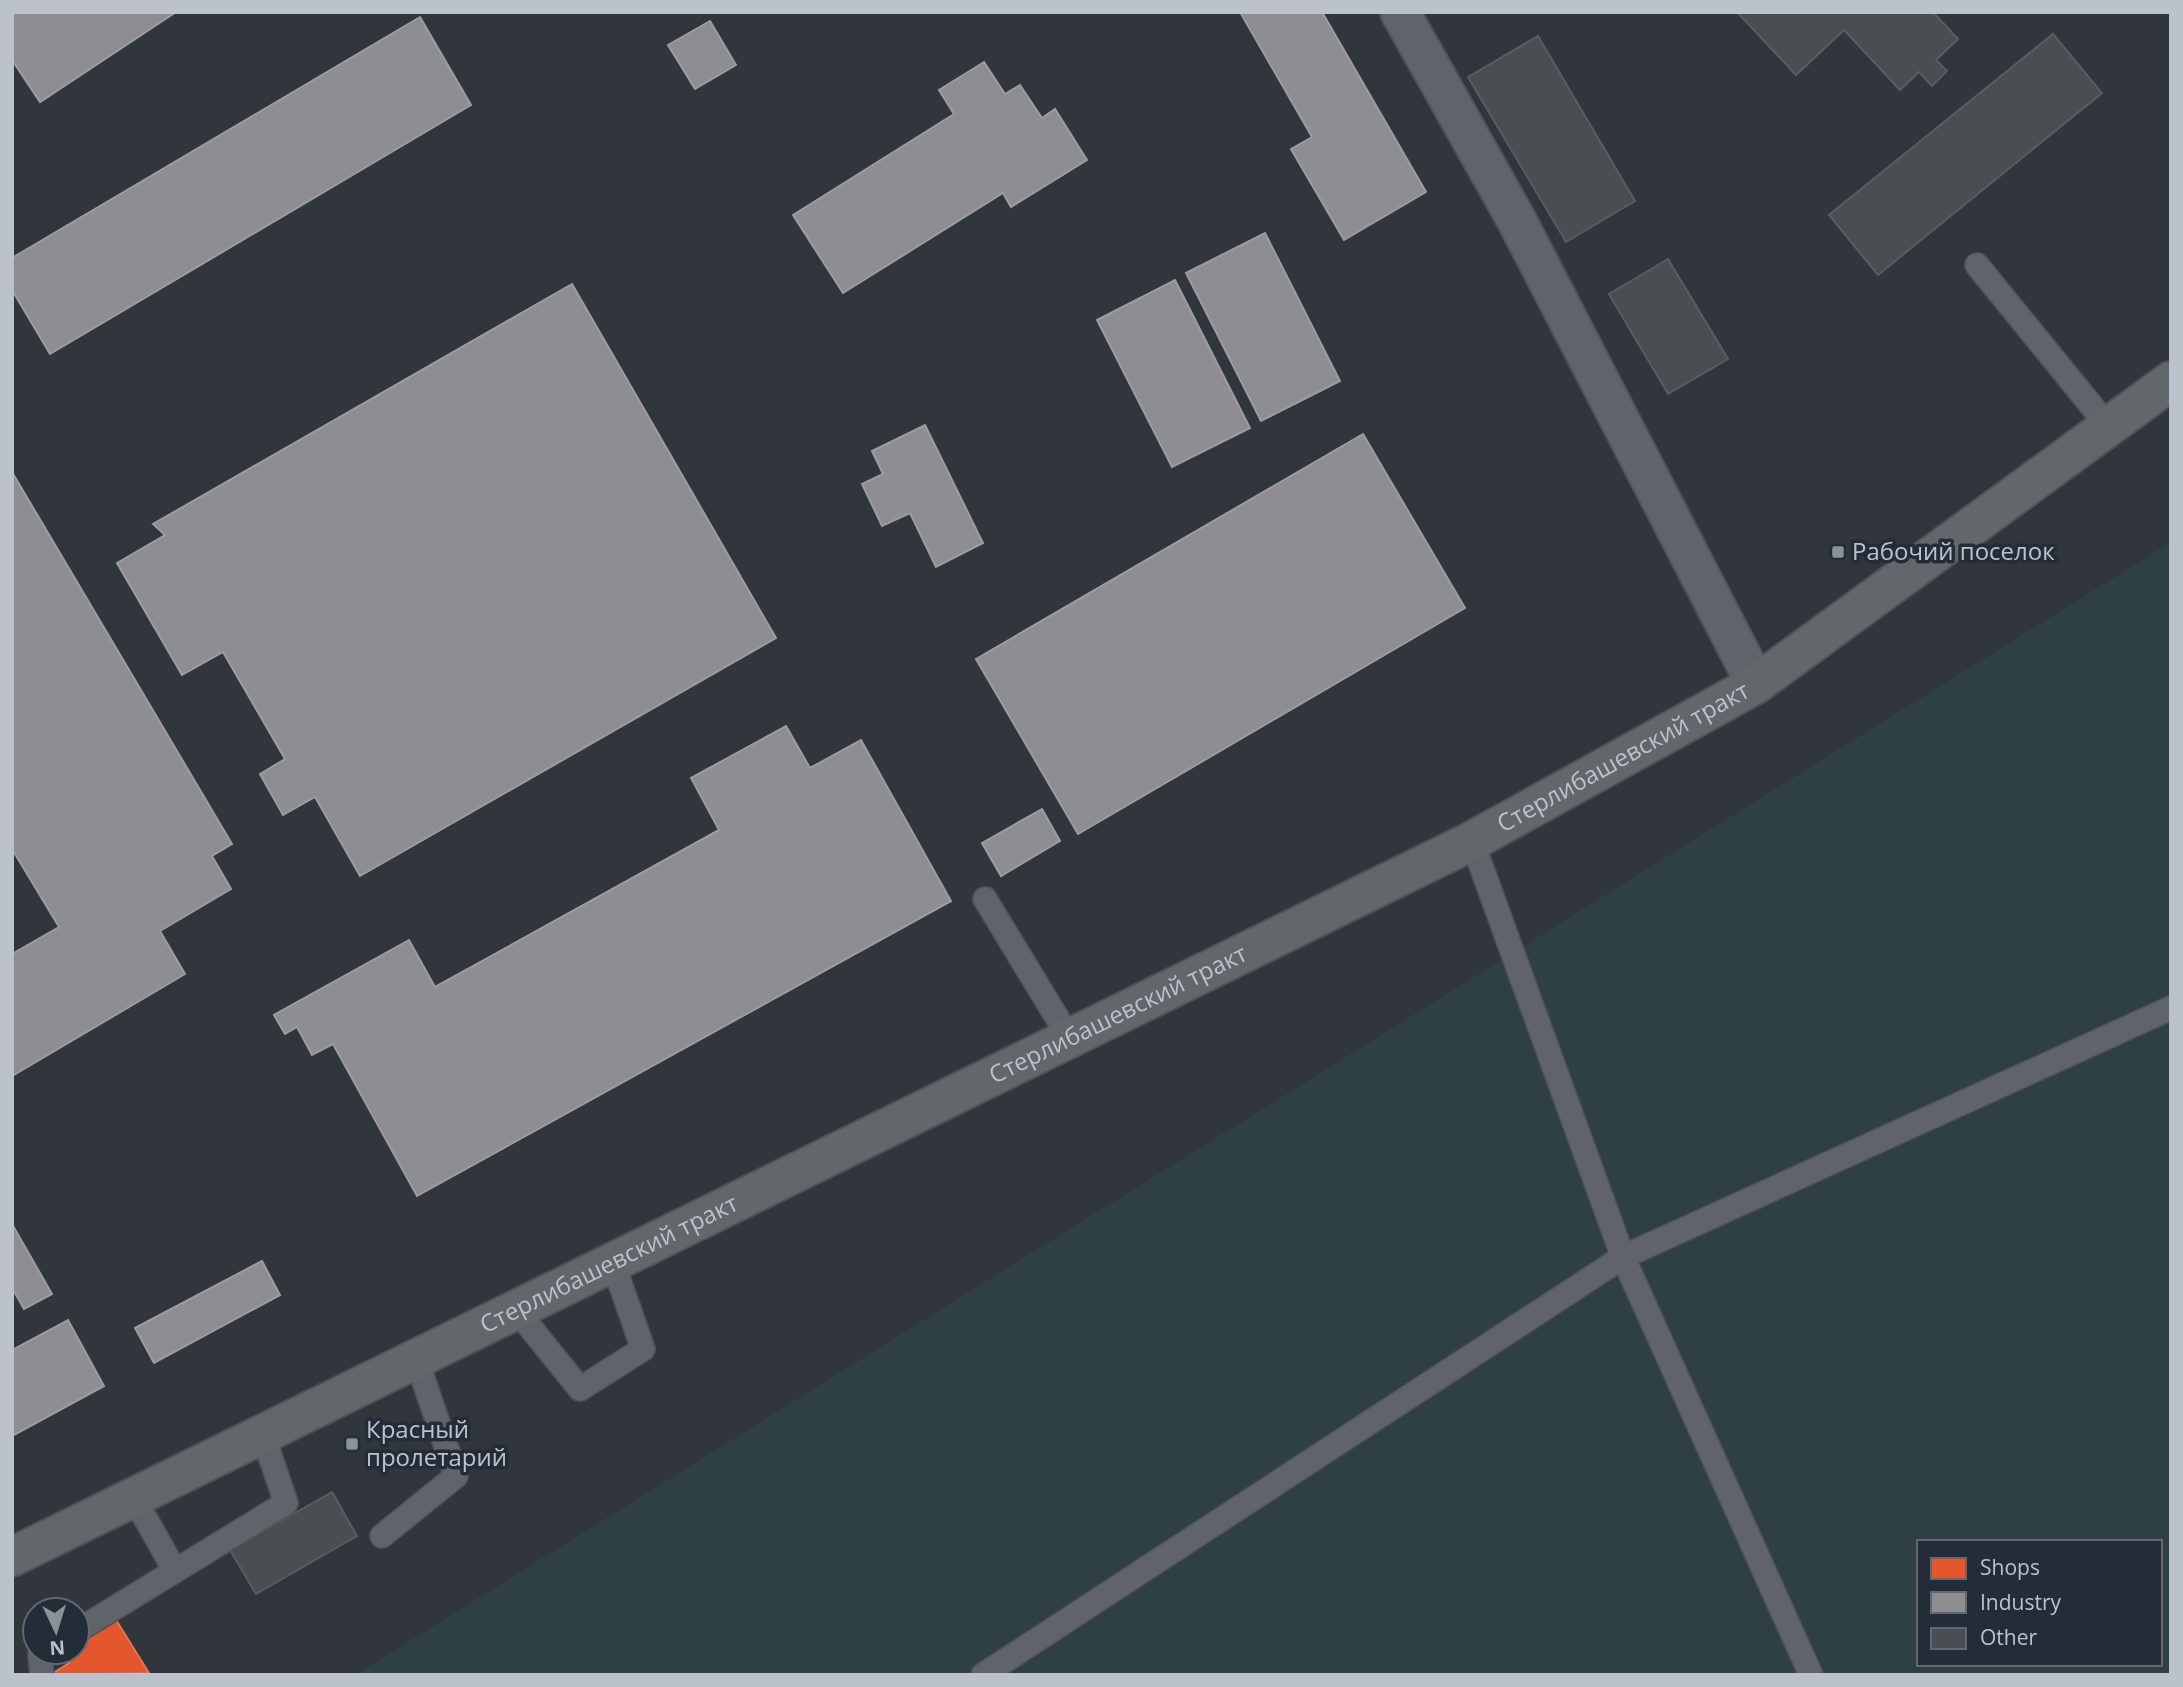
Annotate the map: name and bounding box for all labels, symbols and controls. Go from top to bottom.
place label: Рабочий поселок [1852,534,2055,567]
marker: Рабочий поселок [1830,544,1846,560]
street label: Стерлибашевский тракт [1491,673,1755,839]
street label: Стерлибашевский тракт [983,936,1252,1090]
street label: Стерлибашевский тракт [474,1186,743,1340]
place label: Красный пролетарий [366,1412,507,1473]
marker: Красный пролетарий [344,1436,360,1452]
legend [1917,1540,2162,1666]
text: Shops [1980,1553,2040,1581]
text: Industry [1980,1588,2062,1616]
north arrow [21,1596,91,1666]
text: Other [1980,1623,2037,1651]
text: N [49,1634,66,1661]

